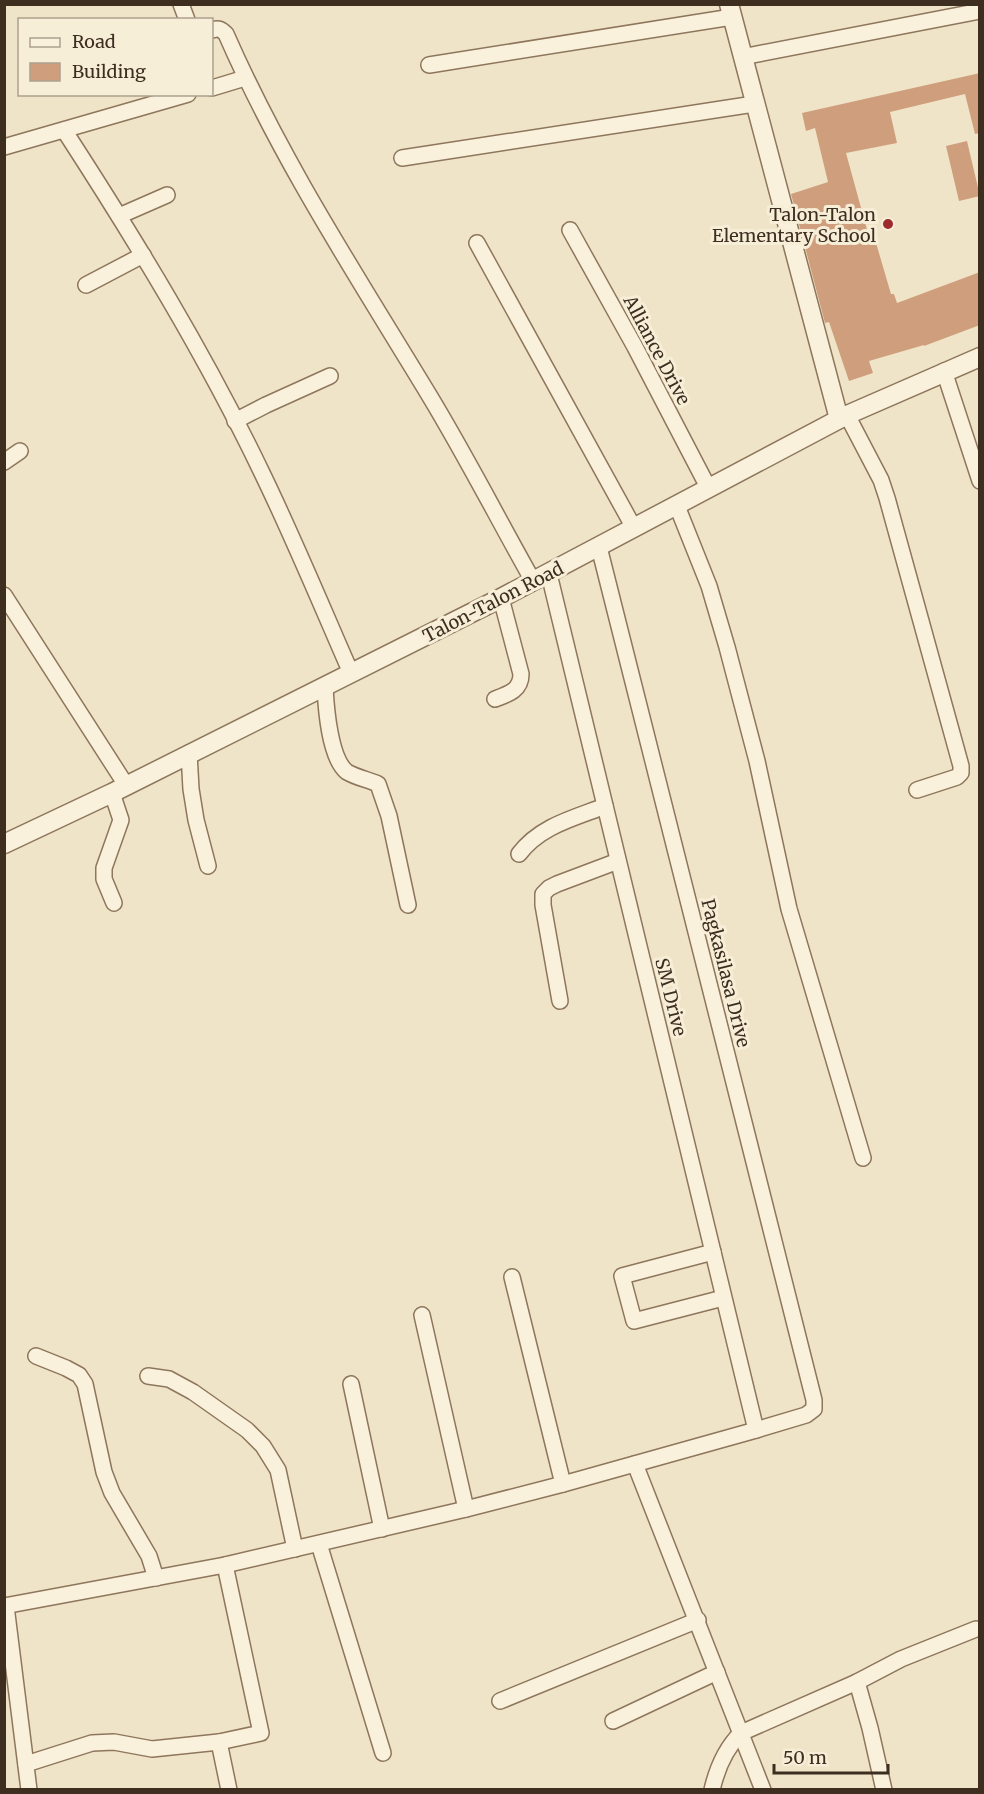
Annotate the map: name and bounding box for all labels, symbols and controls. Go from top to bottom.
legend [18,18,213,96]
text: Road [72,30,116,53]
text: Building [72,60,146,83]
place label: Talon-Talon Elementary School [712,203,876,247]
marker: Talon-Talon Elementary School [881,217,895,231]
street label: Alliance Drive [618,290,696,409]
street label: Talon-Talon Road [419,557,567,647]
street label: Pagkasilasa Drive [696,896,756,1050]
street label: SM Drive [650,956,692,1038]
scale bar [774,1737,888,1775]
text: 50 m [783,1746,827,1769]

